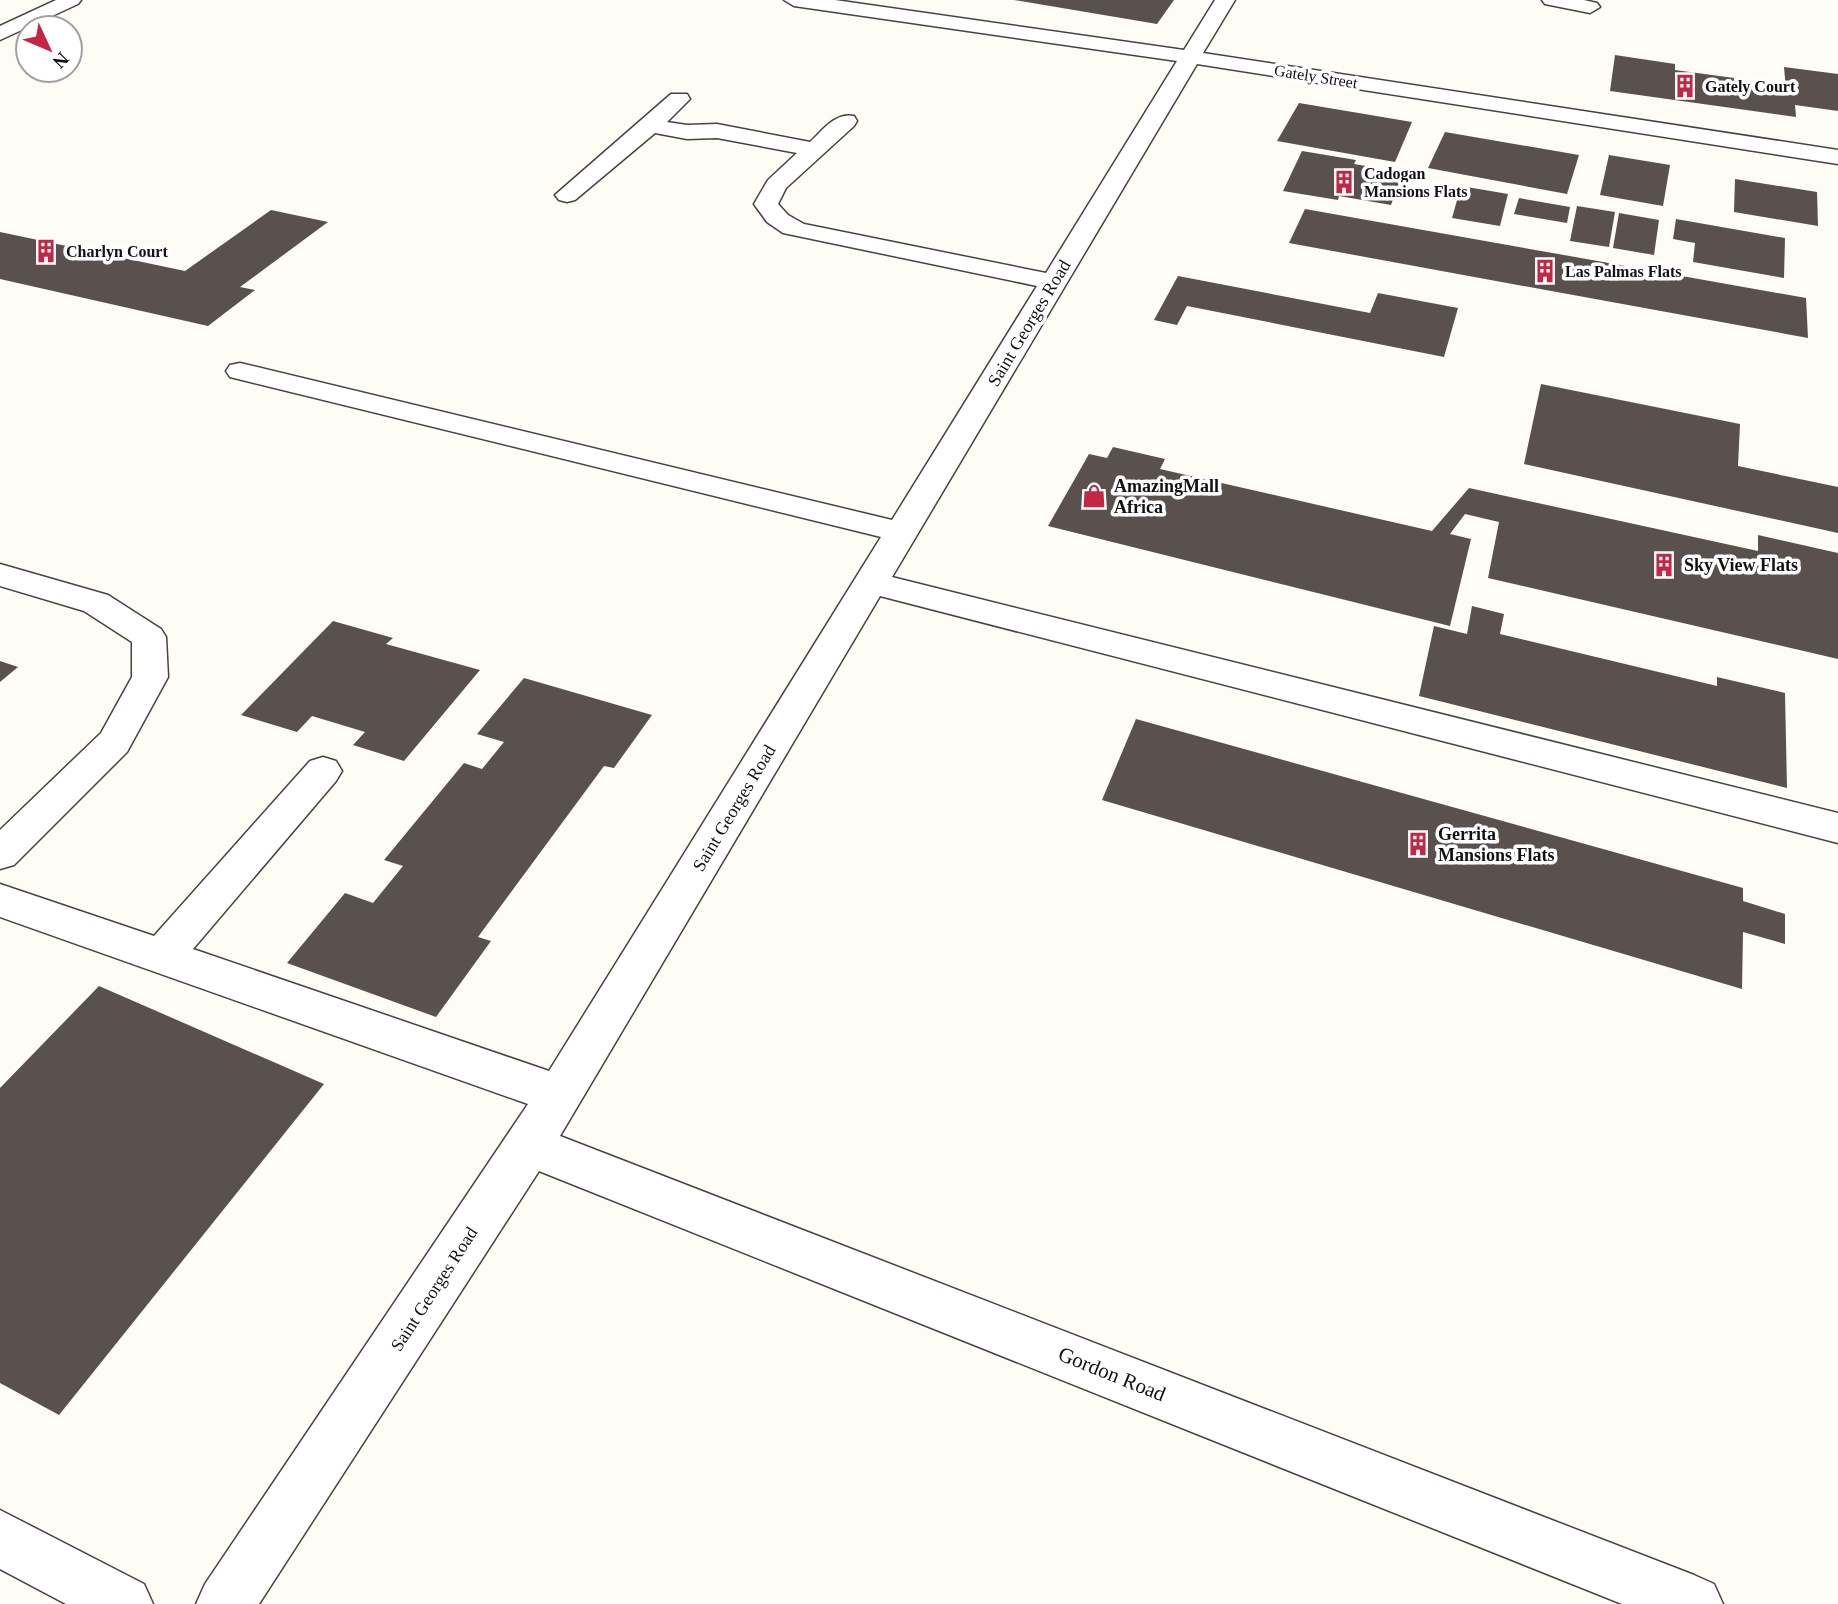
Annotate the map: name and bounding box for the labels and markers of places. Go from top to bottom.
building icon: Gately Court [1671,72,1699,100]
place label: Gately Court [1705,78,1796,96]
place label: Cadogan Mansions Flats [1364,165,1468,200]
building icon: Cadogan Mansions Flats [1330,168,1358,196]
building icon: Charlyn Court [32,237,60,265]
place label: Charlyn Court [66,243,168,261]
building icon: Las Palmas Flats [1531,257,1559,285]
place label: Las Palmas Flats [1565,263,1681,280]
place label: AmazingMall Africa [1114,476,1219,517]
shop icon: AmazingMall Africa [1080,482,1108,510]
building icon: Sky View Flats [1650,551,1678,579]
place label: Sky View Flats [1684,555,1798,575]
place label: Gerrita Mansions Flats [1438,824,1555,865]
building icon: Gerrita Mansions Flats [1404,830,1432,858]

